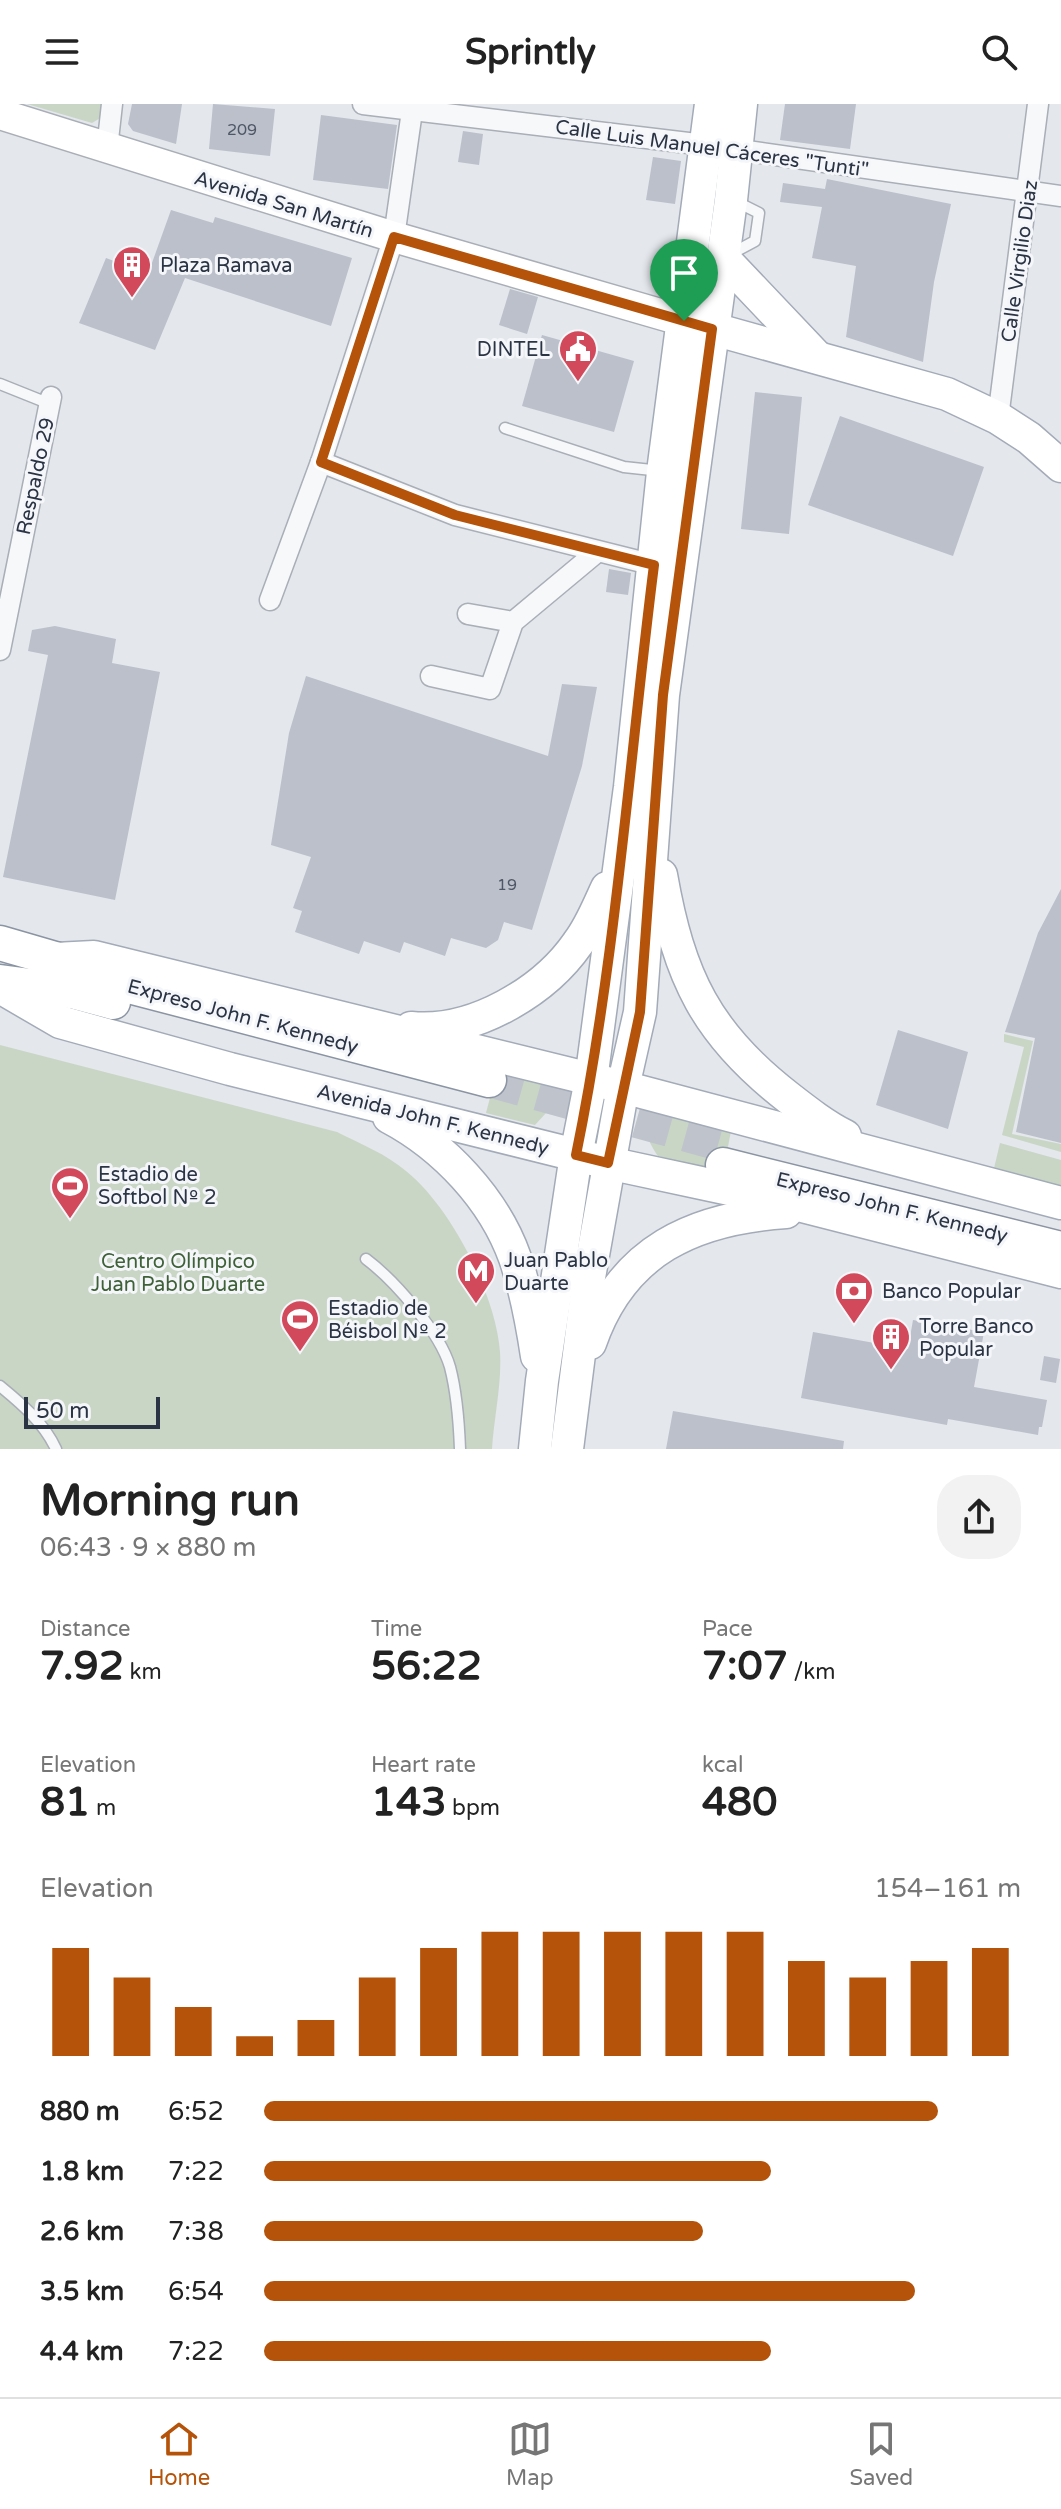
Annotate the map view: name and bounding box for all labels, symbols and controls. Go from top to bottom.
icon: menu [40,30,84,74]
icon: search [977,30,1021,74]
text: Sprintly [465,31,596,74]
street label: Calle Luis Manuel Cáceres "Tunti" [554,115,870,183]
house number: 209 [227,120,257,140]
street label: Avenida San Martín [191,166,376,244]
street label: Calle Virgilio Diaz [997,178,1043,344]
pin [650,239,718,321]
building icon: Plaza Ramava [111,244,153,299]
icon: arrive [662,251,706,295]
place label: Plaza Ramava [160,254,293,278]
public building icon: DINTEL [557,328,599,383]
place label: DINTEL [477,338,550,362]
street label: Respaldo 29 [12,415,60,537]
house number: 19 [497,875,517,895]
street label: Expreso John F. Kennedy [125,975,361,1059]
street label: Avenida John F. Kennedy [314,1080,551,1160]
place label: Estadio de Softbol Nº 2 [98,1163,217,1210]
sports icon: Estadio de Softbol Nº 2 [49,1165,91,1220]
street label: Expreso John F. Kennedy [773,1168,1010,1248]
place label: Juan Pablo Duarte [504,1249,608,1296]
park label: Centro Olímpico Juan Pablo Duarte [91,1250,265,1297]
metro station icon: Juan Pablo Duarte [455,1250,497,1305]
bank icon: Banco Popular [833,1270,875,1325]
place label: Banco Popular [882,1280,1022,1304]
place label: Estadio de Béisbol Nº 2 [328,1297,447,1344]
sports icon: Estadio de Béisbol Nº 2 [279,1298,321,1353]
place label: Torre Banco Popular [919,1315,1034,1362]
building icon: Torre Banco Popular [870,1316,912,1371]
scale bar [24,1393,160,1429]
text: 50 m [36,1398,90,1424]
text: Morning run [40,1475,300,1528]
button: share [937,1475,1021,1559]
text: 06:43 · 9 × 880 m [40,1532,256,1563]
text: Distance [40,1616,131,1642]
text: Time [371,1616,422,1642]
text: Pace [702,1616,753,1642]
text: 7.92 [40,1642,124,1690]
text: 56:22 [371,1642,482,1690]
text: 7:07 [702,1642,788,1690]
text: km [124,1659,162,1685]
text: /km [788,1659,835,1685]
text: Elevation [40,1752,136,1778]
text: Heart rate [371,1752,476,1778]
text: kcal [702,1752,743,1778]
text: 81 [40,1778,90,1826]
text: 143 [371,1778,446,1826]
text: 480 [702,1778,777,1826]
text: m [90,1795,116,1821]
text: bpm [446,1795,500,1821]
text: Elevation [40,1873,154,1904]
text: 154–161 m [874,1873,1021,1904]
text: 880 m [40,2096,120,2127]
text: 6:52 [168,2096,224,2127]
text: 1.8 km [40,2156,124,2187]
text: 7:22 [168,2156,224,2187]
text: 2.6 km [40,2216,124,2247]
text: 7:38 [168,2216,224,2247]
text: 3.5 km [40,2276,124,2307]
text: 6:54 [168,2276,224,2307]
text: 4.4 km [40,2336,124,2367]
text: 7:22 [168,2336,224,2367]
tab: Home [148,2417,210,2491]
tab: Map [506,2417,554,2491]
tab: Saved [849,2417,913,2491]

